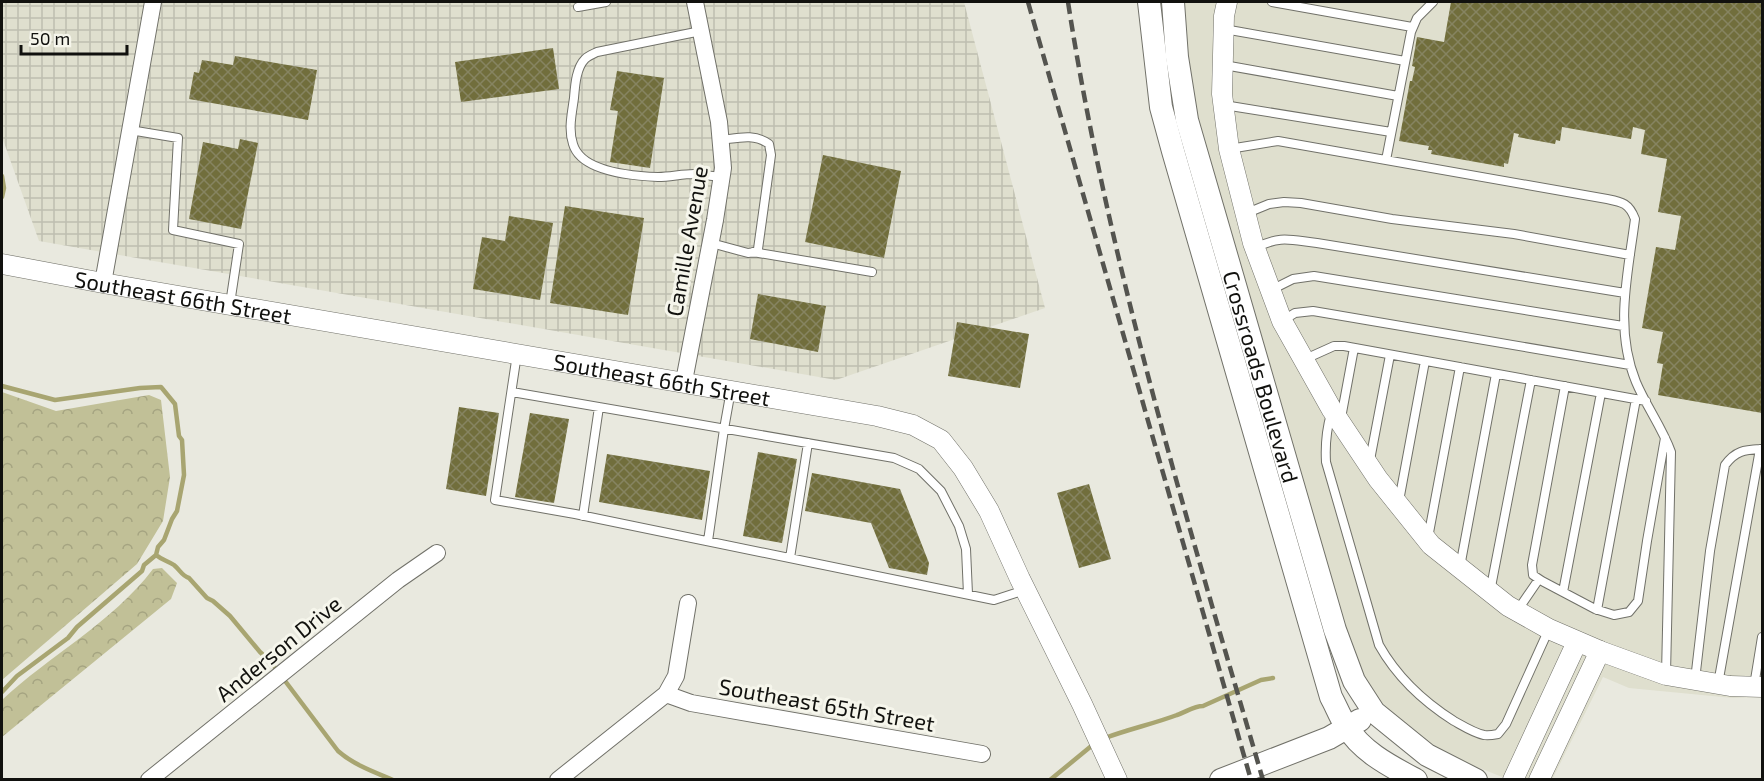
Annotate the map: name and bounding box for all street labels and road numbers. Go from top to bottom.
street label: Camille Avenue [660,164,712,318]
street label: Southeast 66th Street [73,265,293,328]
street label: Crossroads Boulevard [1218,267,1305,486]
street label: Southeast 66th Street [552,348,772,410]
street label: Anderson Drive [210,590,346,706]
street label: Southeast 65th Street [717,672,937,736]

